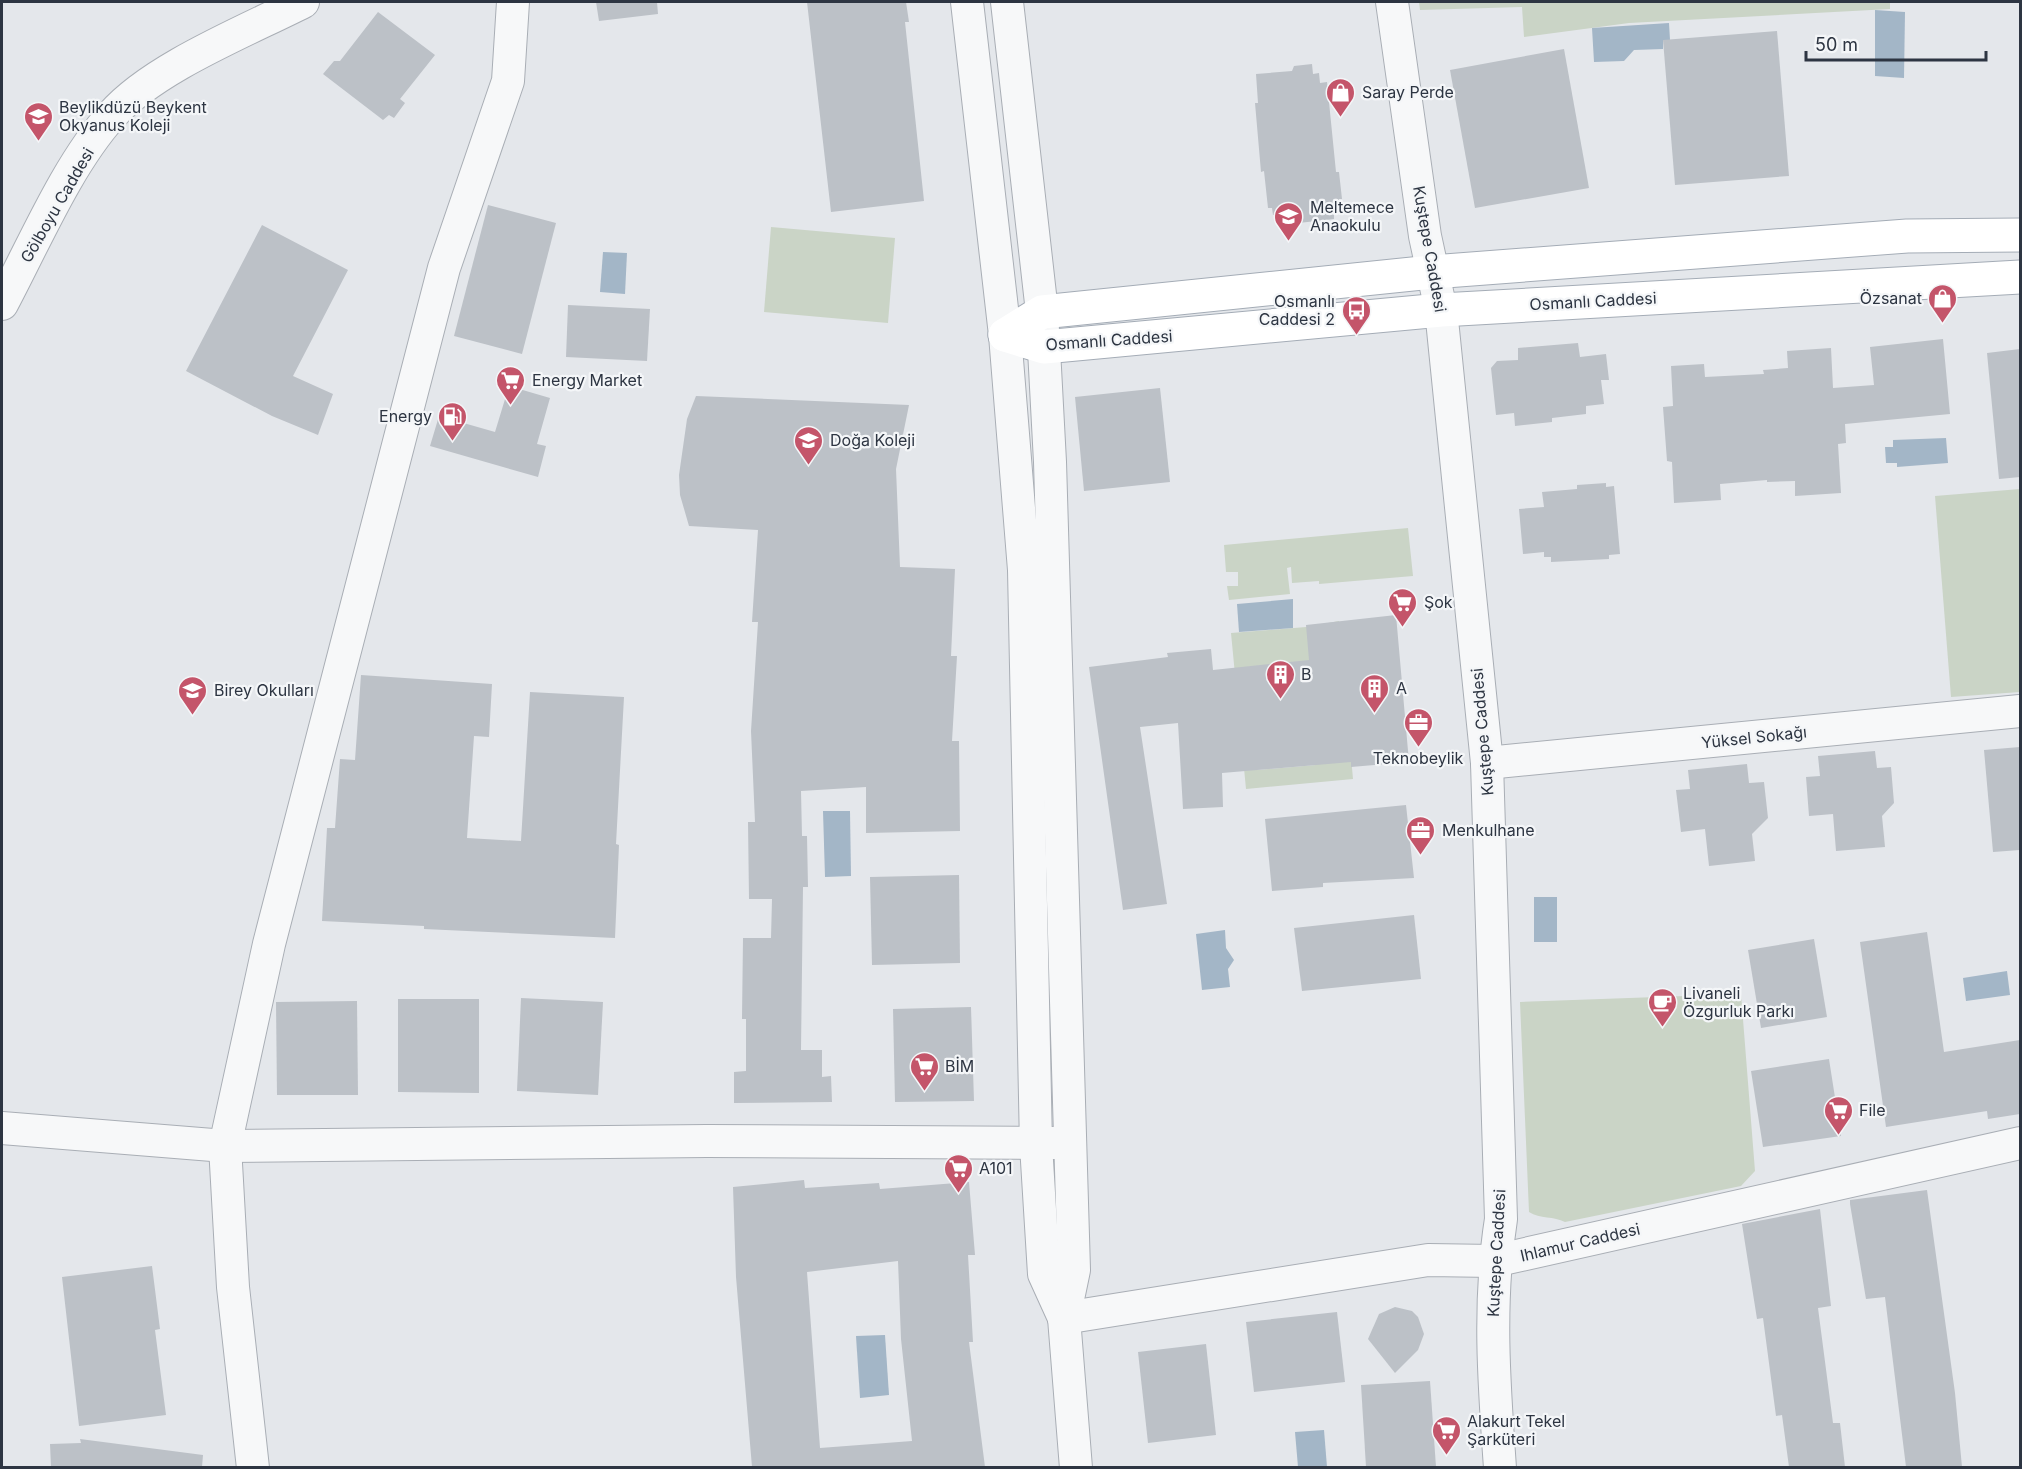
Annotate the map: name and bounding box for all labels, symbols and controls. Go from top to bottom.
scale bar [1806,24,1986,62]
text: 50 m [1815,34,1858,55]
shop icon: Saray Perde [1325,76,1357,118]
place label: Saray Perde [1362,82,1454,102]
place label: Beylikdüzü Beykent Okyanus Koleji [59,97,207,135]
school or university icon: Beylikdüzü Beykent Okyanus Koleji [22,100,54,142]
street label: Gölboyu Caddesi [16,144,98,266]
street label: Kuştepe Caddesi [1409,184,1451,314]
place label: Meltemece Anaokulu [1310,197,1394,235]
school or university icon: Meltemece Anaokulu [1273,200,1305,242]
shop icon: Özsanat [1927,282,1959,324]
street label: Osmanlı Caddesi [1529,288,1657,314]
place label: Özsanat [1860,288,1922,308]
place label: Osmanlı Caddesi 2 [1259,291,1335,329]
bus stop icon: Osmanlı Caddesi 2 [1340,294,1372,336]
street label: Osmanlı Caddesi [1045,326,1173,354]
supermarket icon: Energy Market [495,364,527,406]
place label: Energy Market [532,370,642,390]
fuel station icon: Energy [437,400,469,442]
place label: Energy [379,406,432,426]
school or university icon: Doğa Koleji [793,424,825,466]
place label: Doğa Koleji [830,430,915,450]
supermarket icon: Şok [1387,586,1419,628]
place label: Şok [1424,592,1453,612]
building icon: B [1264,658,1296,700]
place label: B [1301,664,1311,684]
street label: Kuştepe Caddesi [1466,667,1498,797]
building icon: A [1359,672,1391,714]
school or university icon: Birey Okulları [177,674,209,716]
place label: A [1396,678,1407,698]
place label: Birey Okulları [214,680,314,700]
office icon: Teknobeylik [1402,706,1434,748]
street label: Yüksel Sokağı [1700,722,1808,752]
place label: Teknobeylik [1373,748,1464,768]
office icon: Menkulhane [1405,814,1437,856]
place label: Menkulhane [1442,820,1535,840]
place label: Livaneli Özgurluk Parkı [1683,983,1794,1021]
cafe icon: Livaneli Özgurluk Parkı [1646,986,1678,1028]
supermarket icon: BİM [908,1050,940,1092]
place label: BİM [945,1056,974,1076]
supermarket icon: File [1822,1094,1854,1136]
place label: File [1859,1100,1886,1120]
supermarket icon: A101 [942,1152,974,1194]
place label: A101 [979,1158,1013,1178]
street label: Kuştepe Caddesi [1483,1189,1509,1317]
street label: Ihlamur Caddesi [1518,1218,1642,1266]
place label: Alakurt Tekel Şarküteri [1467,1411,1565,1449]
supermarket icon: Alakurt Tekel Şarküteri [1430,1414,1462,1456]

